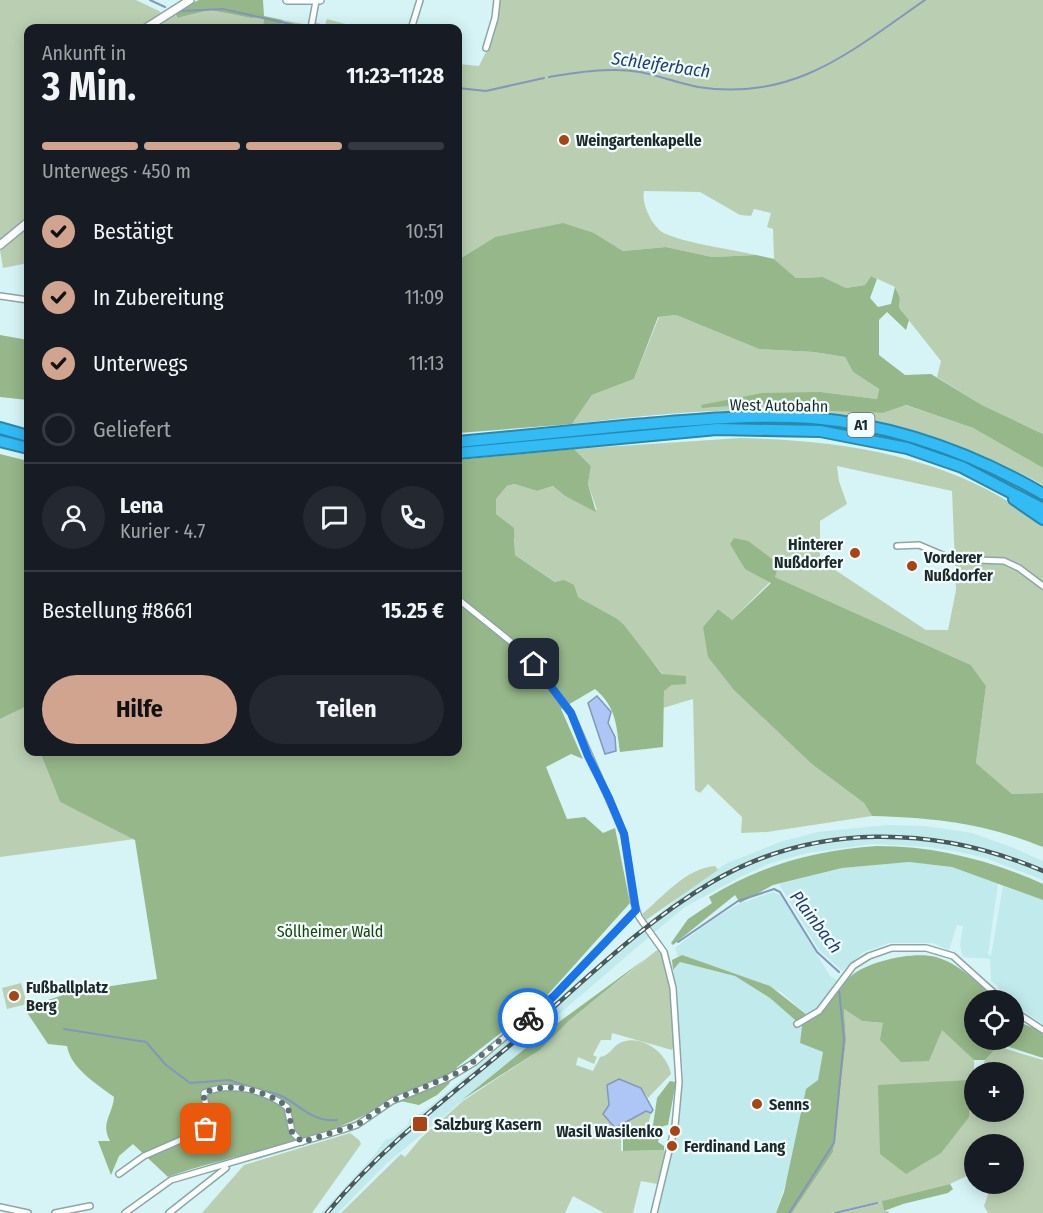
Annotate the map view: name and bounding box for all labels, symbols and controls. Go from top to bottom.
text: Ankunft in [42,41,126,65]
water label: Schleiferbach [609,47,712,83]
text: 11:23–11:28 [346,62,444,89]
text: 3 Min. [42,64,136,110]
place label: Weingartenkapelle [576,131,702,150]
marker: Weingartenkapelle [557,133,571,147]
text: Unterwegs · 450 m [42,159,191,183]
icon: check [42,215,75,248]
text: Bestätigt [93,218,173,245]
text: 10:51 [405,219,444,243]
icon: check [42,281,75,314]
text: In Zubereitung [93,284,224,311]
text: 11:09 [404,285,444,309]
icon: check [42,347,75,380]
text: Unterwegs [93,350,188,377]
text: 11:13 [408,351,444,375]
street label: West Autobahn [729,395,829,416]
road number: A1 [848,413,874,437]
text: Geliefert [93,416,171,443]
button: person [42,486,105,549]
button: chat [303,486,366,549]
button: phone [381,486,444,549]
text: Lena [120,492,163,519]
text: Kurier · 4.7 [120,519,205,543]
place label: Hinterer Nußdorfer [774,535,843,572]
marker: Hinterer Nußdorfer [848,546,862,560]
place label: Vorderer Nußdorfer [923,548,993,585]
marker: Vorderer Nußdorfer [905,559,919,573]
text: Bestellung #8661 [42,597,193,624]
text: 15.25 € [381,597,444,624]
pin [508,638,559,689]
icon: home [517,647,550,680]
button: Hilfe [42,675,237,744]
button: Teilen [249,675,444,744]
water label: Plainbach [785,886,847,958]
park label: Söllheimer Wald [277,922,383,941]
place label: Fußballplatz Berg [26,978,108,1015]
courier [498,988,558,1048]
marker: Fußballplatz Berg [7,989,21,1003]
map controls [964,990,1024,1194]
button: locate [964,990,1024,1050]
icon: bike [512,1002,545,1035]
button: + [964,1062,1024,1122]
place label: Senns [769,1095,809,1114]
marker: Senns [750,1097,764,1111]
pin [180,1103,231,1154]
icon: bag [189,1112,222,1145]
marker: Salzburg Kasern [411,1115,429,1133]
place label: Salzburg Kasern [434,1115,542,1134]
place label: Wasil Wasilenko [556,1122,663,1141]
marker: Wasil Wasilenko [668,1124,682,1138]
button: − [964,1134,1024,1194]
place label: Ferdinand Lang [684,1137,785,1156]
marker: Ferdinand Lang [665,1139,679,1153]

